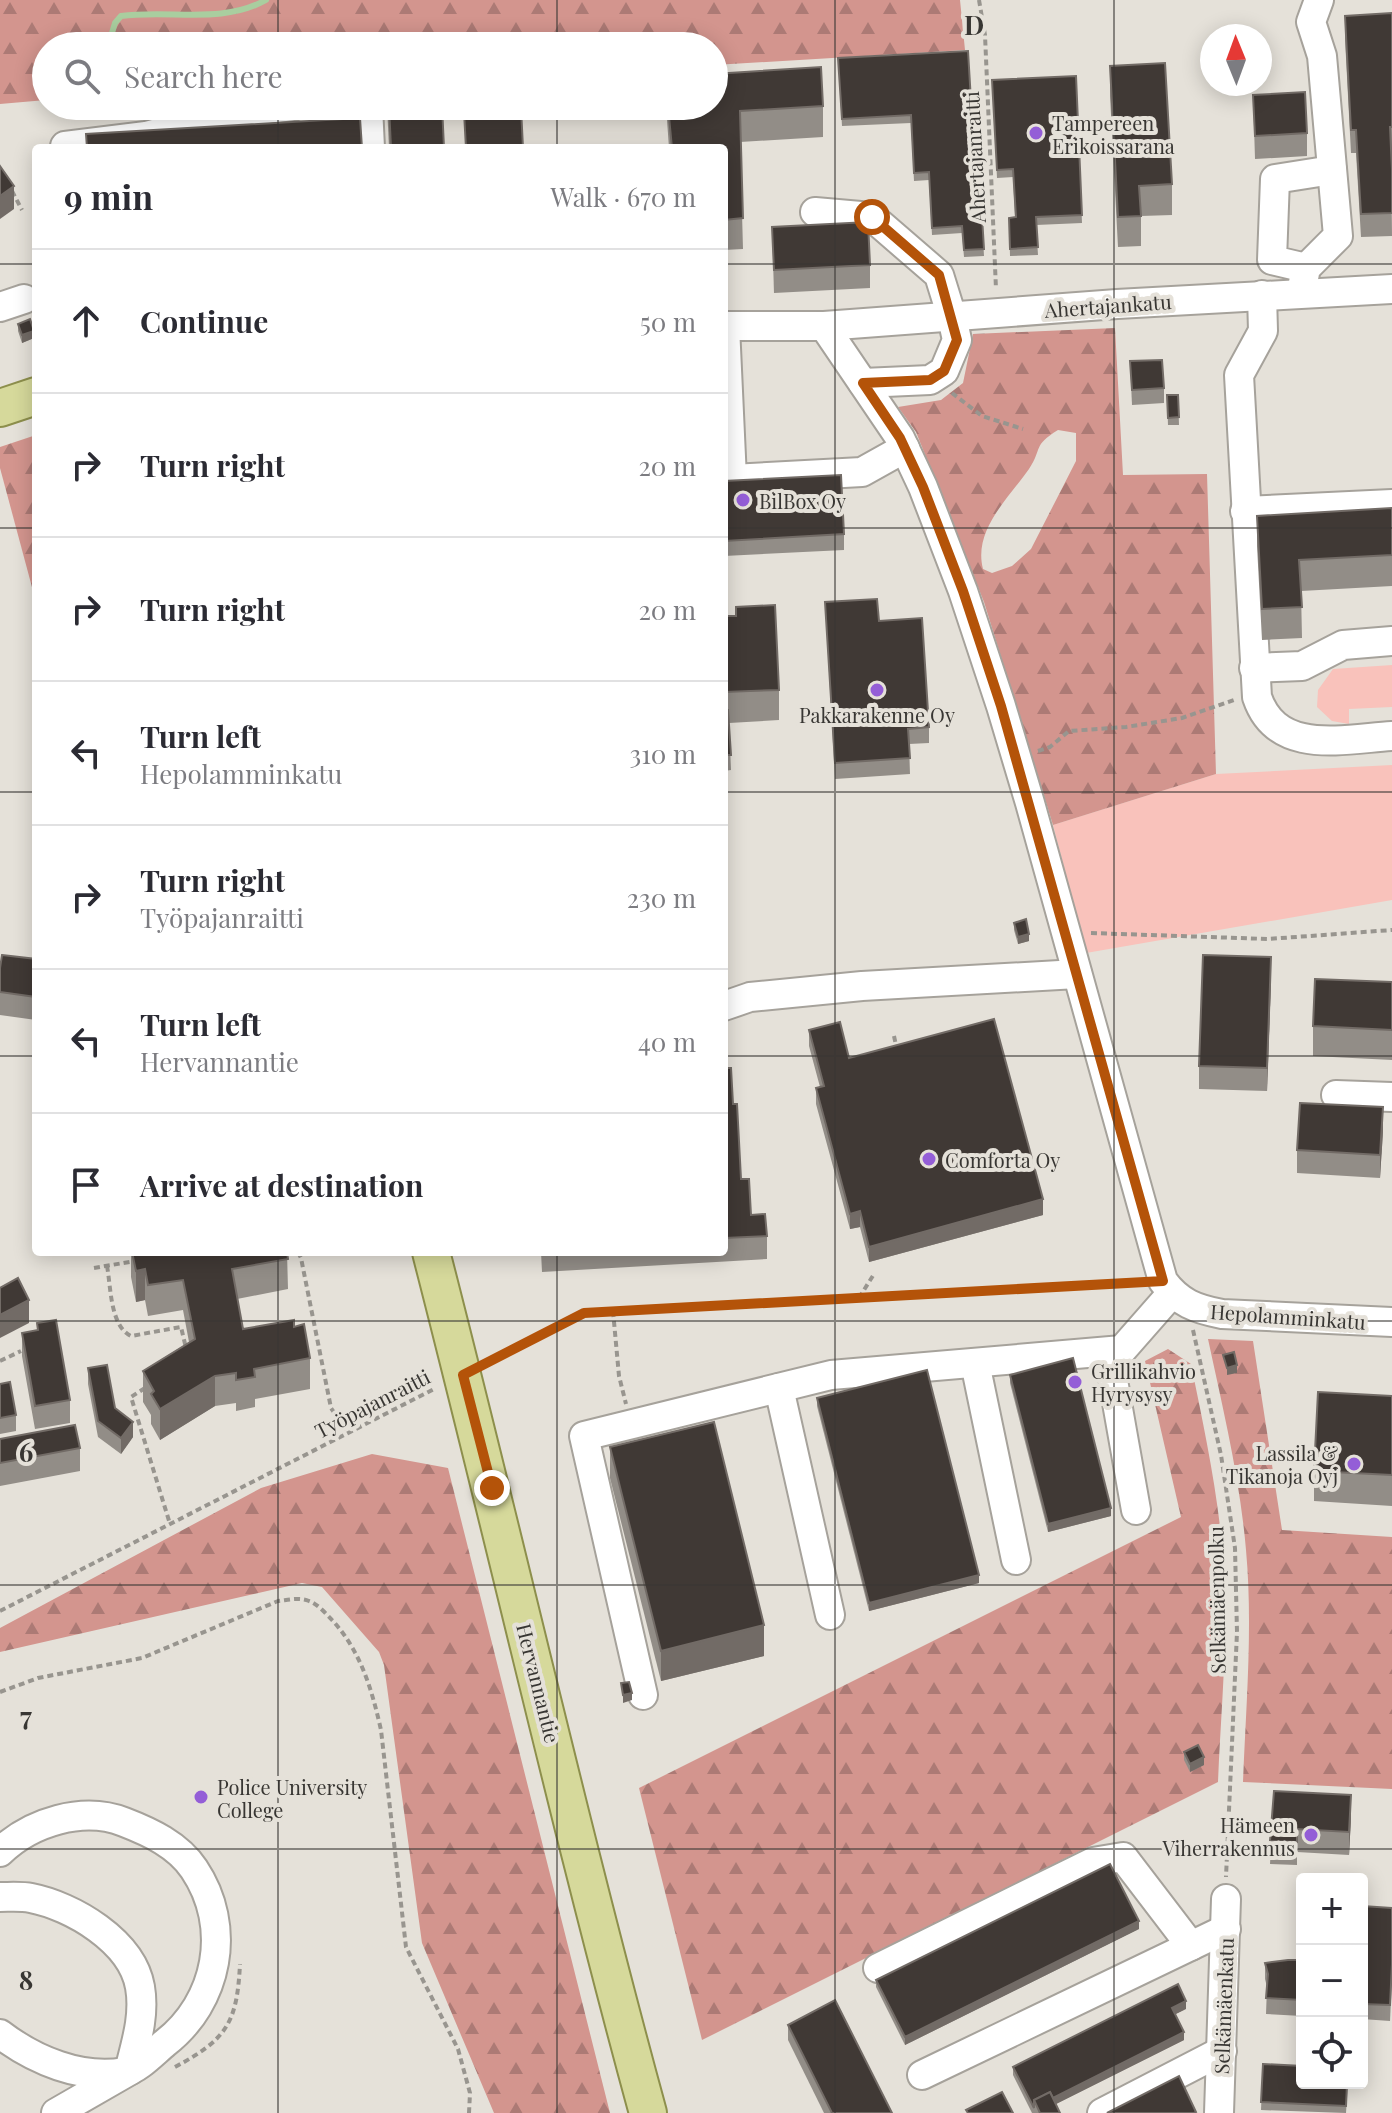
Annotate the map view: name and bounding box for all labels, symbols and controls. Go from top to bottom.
text: D [964,7,984,42]
north arrow [1200,24,1272,96]
search box [32,32,728,120]
icon: search [60,54,104,98]
text: Search here [124,56,283,96]
street label: Ahertajanraitti [957,90,991,224]
place label: Tampereen Erikoissarana [1052,109,1175,159]
marker: Tampereen Erikoissarana [1027,124,1045,142]
text: 9 min [64,173,153,219]
text: Walk · 670 m [550,179,696,214]
route start [854,199,890,235]
street label: Ahertajankatu [1043,287,1173,323]
icon: ahead [64,299,108,343]
text: Continue [140,301,268,341]
text: 50 m [640,304,696,339]
icon: right [64,443,108,487]
text: Turn right [140,445,285,485]
text: 20 m [638,448,696,483]
place label: BilBox Oy [759,487,846,514]
marker: BilBox Oy [734,491,752,509]
icon: right [64,587,108,631]
text: Turn right [140,589,285,629]
text: 20 m [638,592,696,627]
marker: Pakkarakenne Oy [868,681,886,699]
place label: Pakkarakenne Oy [799,701,955,728]
text: Turn left [140,716,261,756]
icon: left [64,731,108,775]
text: 310 m [629,736,696,771]
text: Hepolamminkatu [140,756,342,791]
text: Turn right [140,860,285,900]
icon: right [64,875,108,919]
text: 230 m [627,880,696,915]
text: Työpajanraitti [140,900,304,935]
text: Turn left [140,1004,261,1044]
icon: left [64,1019,108,1063]
text: 40 m [638,1024,696,1059]
text: Hervannantie [140,1044,299,1079]
place label: Comforta Oy [945,1146,1060,1173]
marker: Comforta Oy [920,1150,938,1168]
icon: arrive [64,1163,108,1207]
text: Arrive at destination [140,1165,423,1205]
street label: Hepolamminkatu [1209,1297,1367,1335]
place label: Grillikahvio Hyrysysy [1091,1357,1196,1407]
street label: Työpajanraitti [310,1362,434,1444]
marker: Grillikahvio Hyrysysy [1066,1373,1084,1391]
text: 6 [19,1434,33,1469]
place label: Lassila & Tikanoja Oyj [1226,1439,1338,1489]
marker: Lassila & Tikanoja Oyj [1345,1455,1363,1473]
route end [474,1470,510,1506]
street label: Selkämäenpolku [1201,1525,1231,1674]
street label: Hervannantie [511,1620,567,1746]
text: 7 [20,1698,32,1733]
place label: Police University College [217,1773,367,1823]
marker: Police University College [192,1788,210,1806]
place label: Hämeen Viherrakennus [1161,1811,1295,1861]
marker: Hämeen Viherrakennus [1302,1826,1320,1844]
map controls [1296,1873,1368,2089]
button: + [1296,1873,1368,1945]
street label: Selkämäenkatu [1207,1937,1239,2075]
button: − [1296,1945,1368,2017]
text: 8 [19,1962,33,1997]
button: locate [1296,2017,1368,2089]

